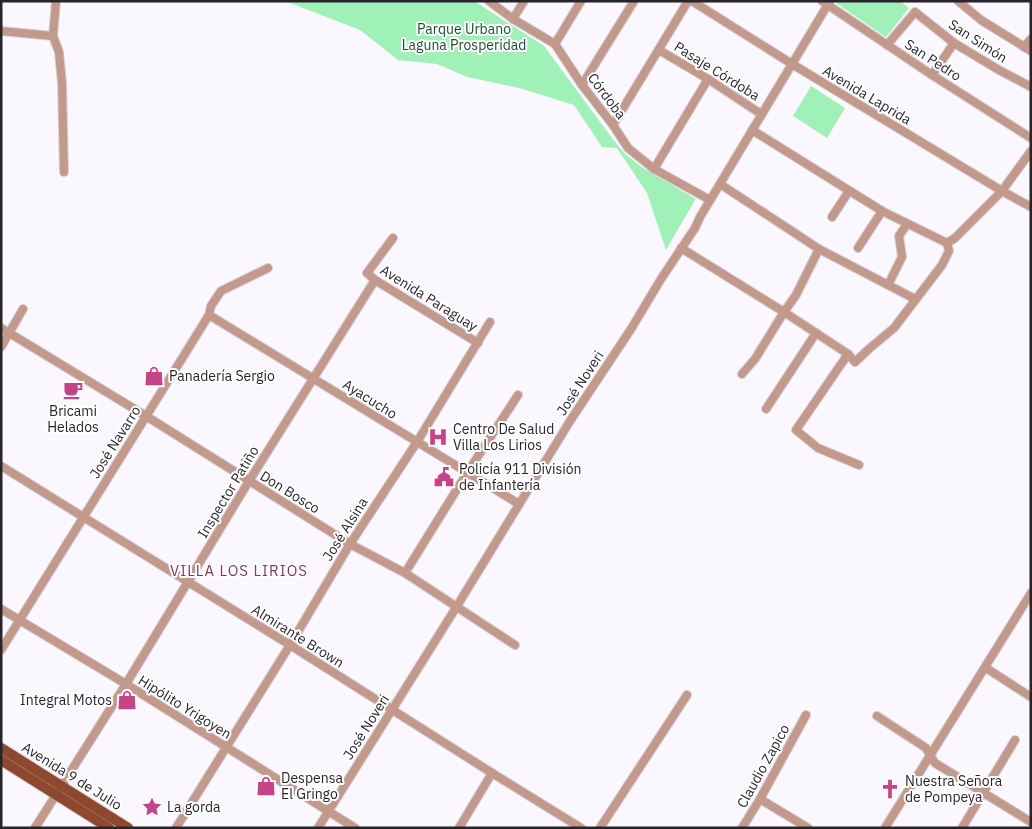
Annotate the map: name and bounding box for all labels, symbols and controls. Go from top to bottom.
street label: San Simón [945,15,1011,67]
park label: Parque Urbano Laguna Prosperidad [402,20,526,54]
street label: San Pedro [901,35,965,85]
street label: Pasaje Córdoba [671,37,764,105]
street label: Avenida Laprida [819,61,915,129]
street label: Córdoba [584,69,630,123]
street label: Avenida Paraguay [377,261,481,335]
street label: José Noveri [552,347,608,419]
shop icon: Panadería Sergio [143,365,165,387]
place label: Panadería Sergio [169,367,275,385]
street label: Ayacucho [339,375,401,423]
cafe icon: Bricami Helados [62,379,84,401]
place label: Bricami Helados [47,402,99,436]
street label: José Navarro [86,402,145,482]
place label: Centro De Salud Villa Los Lirios [453,420,554,454]
hospital icon: Centro De Salud Villa Los Lirios [427,426,449,448]
street label: Inspector Patiño [193,442,263,541]
place label: Policía 911 División de Infantería [459,460,582,494]
public building icon: Policía 911 División de Infantería [433,466,455,488]
street label: Don Bosco [257,467,323,517]
street label: José Alsina [318,494,372,564]
district label: VILLA LOS LIRIOS [170,561,308,580]
street label: Almirante Brown [248,600,348,672]
street label: Hipólito Yrigoyen [135,671,235,743]
shop icon: Integral Motos [116,689,138,711]
place label: Integral Motos [20,691,112,709]
street label: José Noveri [339,691,393,763]
street label: Claudio Zapico [733,721,793,811]
street label: Avenida 9 de Julio [19,738,125,814]
place label: Despensa El Gringo [281,769,343,803]
place label: Nuestra Señora de Pompeya [905,772,1003,806]
shop icon: Despensa El Gringo [255,775,277,797]
church icon: Nuestra Señora de Pompeya [879,778,901,800]
place icon: La gorda [141,796,163,818]
place label: La gorda [167,798,221,816]

